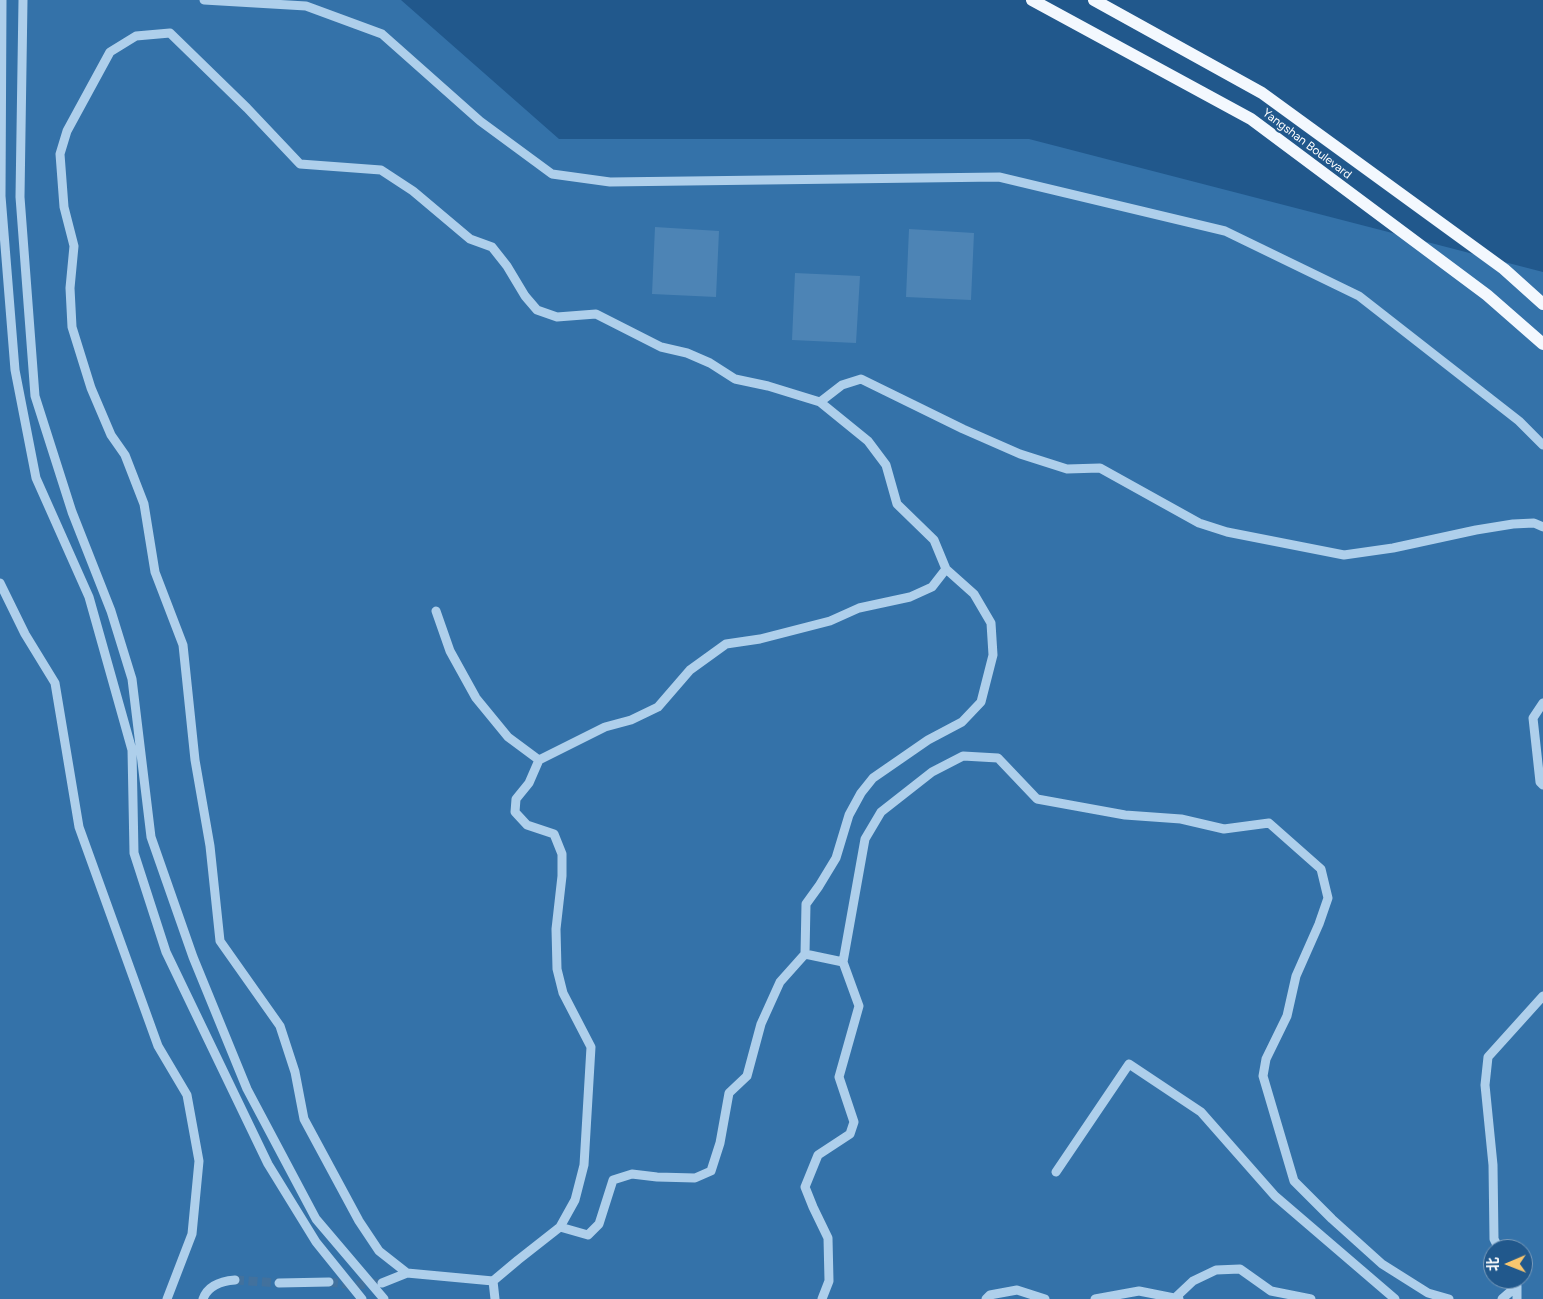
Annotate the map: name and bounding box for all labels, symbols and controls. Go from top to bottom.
street label: Yangshan Boulevard [1260,106,1354,182]
north arrow [1483,1239,1533,1289]
text: 北 [1485,1257,1502,1271]

